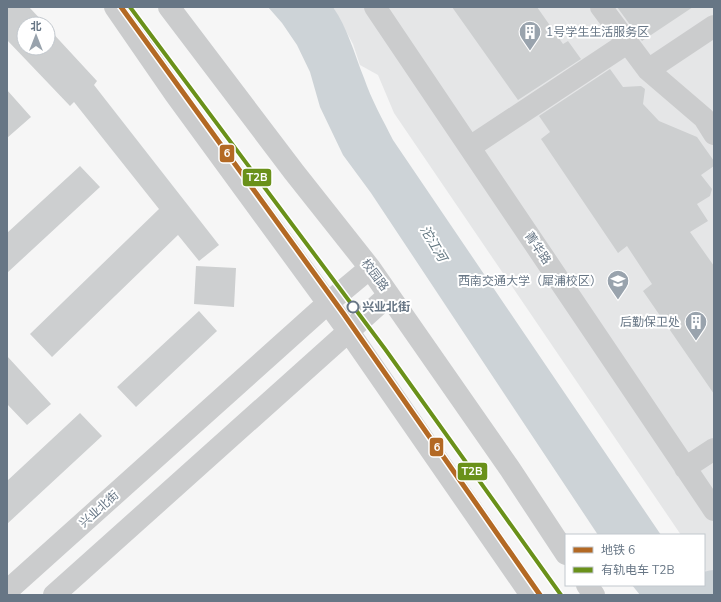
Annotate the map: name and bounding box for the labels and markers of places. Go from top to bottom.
building icon: 1号学生生活服务区 [517,19,543,52]
place label: 1号学生生活服务区 [546,24,649,40]
school or university icon: 西南交通大学（犀浦校区） [605,268,631,301]
place label: 西南交通大学（犀浦校区） [458,273,602,289]
place label: 兴业北街 [362,299,410,315]
marker: 兴业北街 [346,300,360,314]
building icon: 后勤保卫处 [683,309,709,342]
place label: 后勤保卫处 [620,314,680,330]

